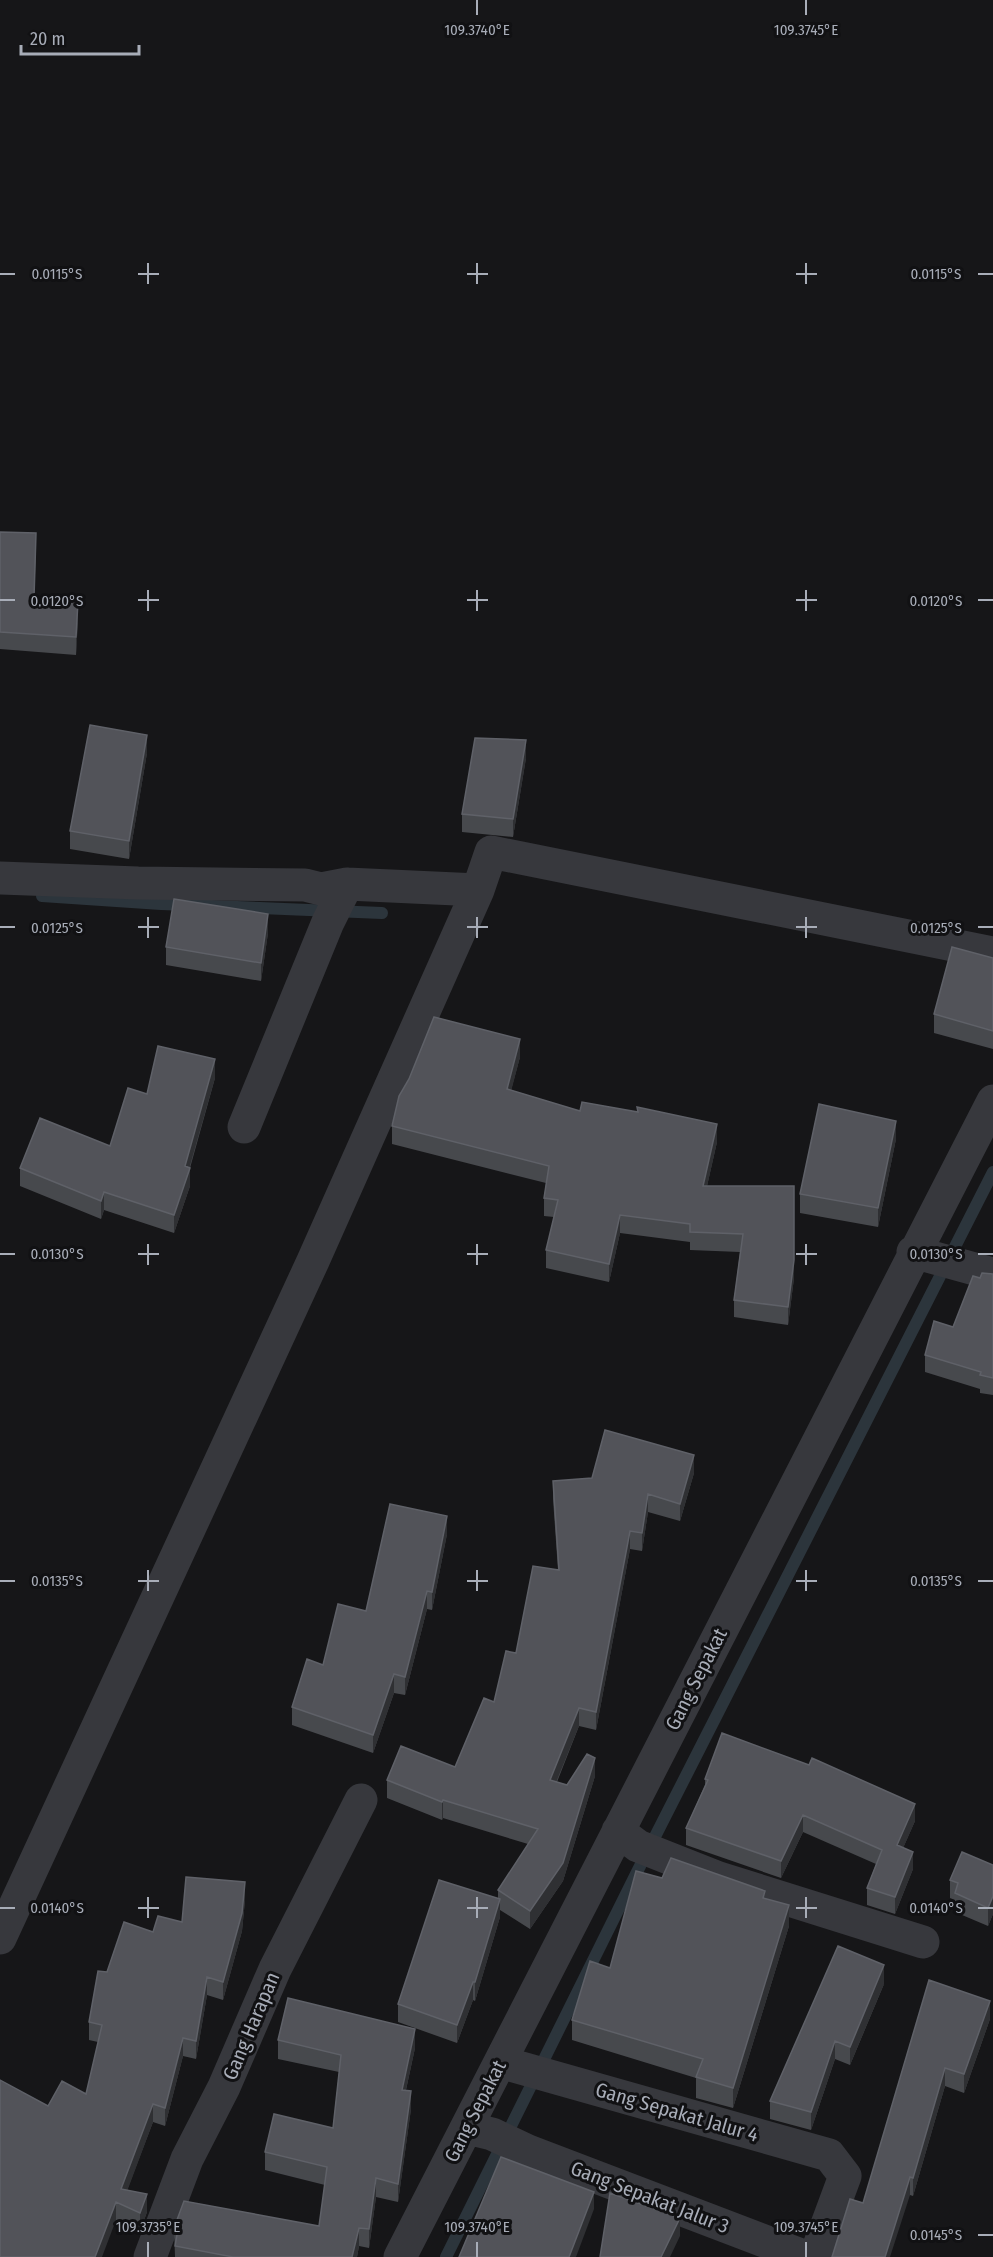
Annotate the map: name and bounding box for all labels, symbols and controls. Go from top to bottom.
scale bar [21,18,140,56]
text: 109.3740°E [444,21,510,39]
text: 109.3745°E [774,21,838,39]
text: 20 m [30,28,65,50]
text: 0.0115°S [32,265,82,283]
text: 0.0115°S [911,265,961,283]
text: 0.0120°S [30,592,84,610]
text: 0.0120°S [909,592,963,610]
text: 0.0125°S [31,919,83,937]
text: 0.0125°S [910,919,962,937]
text: 0.0130°S [30,1245,84,1263]
text: 0.0130°S [909,1245,963,1263]
text: 0.0135°S [31,1572,83,1590]
text: 0.0135°S [910,1572,962,1590]
street label: Gang Sepakat [660,1624,732,1734]
text: 0.0140°S [30,1899,84,1917]
text: 0.0140°S [909,1899,963,1917]
street label: Gang Harapan [218,1968,284,2084]
street label: Gang Sepakat [439,2056,511,2166]
street label: Gang Sepakat Jalur 4 [593,2077,761,2147]
street label: Gang Sepakat Jalur 3 [567,2156,733,2238]
text: 109.3735°E [116,2218,180,2236]
text: 109.3740°E [444,2218,510,2236]
text: 109.3745°E [774,2218,838,2236]
text: 0.0145°S [910,2226,962,2244]

